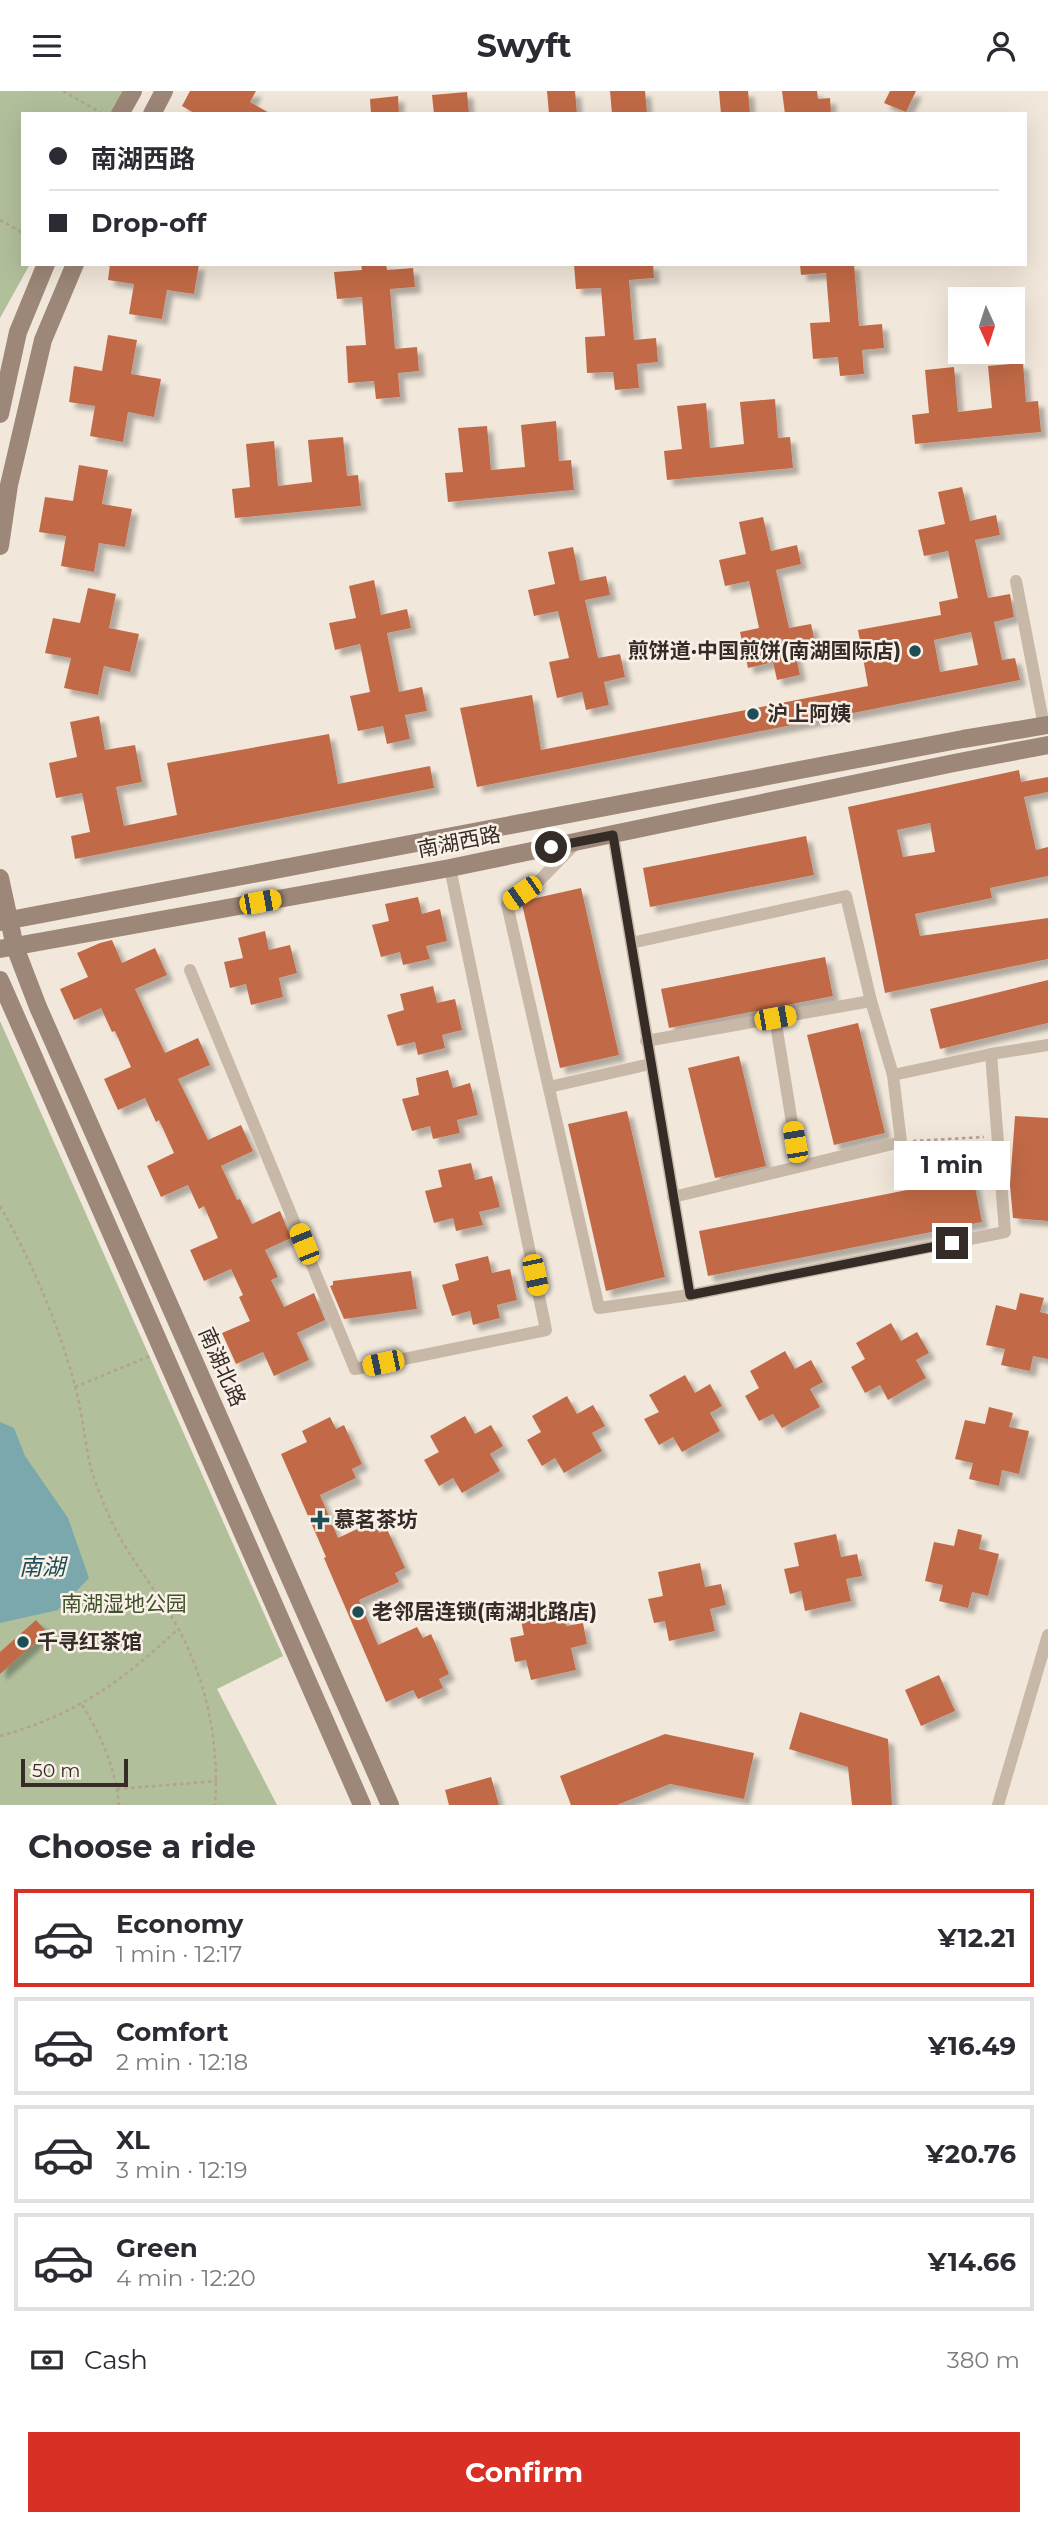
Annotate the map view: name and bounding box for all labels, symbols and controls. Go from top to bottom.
text: Swyft [476,26,572,65]
icon: menu [28,27,66,65]
icon: person [982,27,1020,65]
text: 南湖西路 [91,143,195,175]
text: Drop-off [91,207,206,239]
north arrow [948,287,1026,364]
map controls [948,287,1025,364]
place label: 煎饼道·中国煎饼(南湖国际店) [628,638,901,663]
marker: 煎饼道·中国煎饼(南湖国际店) [907,643,923,659]
place label: 沪上阿姨 [767,701,851,726]
marker: 沪上阿姨 [745,706,761,722]
street label: 南湖西路 [415,821,503,862]
route start [535,831,567,863]
car [499,872,546,914]
car [238,888,283,916]
car [753,1004,798,1032]
car [782,1119,809,1165]
callout: 1 min [894,1141,1010,1191]
text: 1 min [921,1151,983,1179]
car [287,1221,322,1267]
route end [936,1227,968,1259]
car [521,1252,550,1298]
street label: 南湖北路 [194,1323,251,1410]
car [361,1348,406,1378]
place label: 慕茗茶坊 [334,1507,418,1532]
marker: 慕茗茶坊 [312,1512,328,1528]
water label: 南湖 [19,1553,68,1581]
park label: 南湖湿地公园 [61,1591,187,1616]
place label: 老邻居连锁(南湖北路店) [372,1599,597,1624]
marker: 老邻居连锁(南湖北路店) [350,1604,366,1620]
place label: 千寻红茶馆 [37,1629,142,1654]
marker: 千寻红茶馆 [15,1634,31,1650]
scale bar [21,1756,128,1788]
text: 50 m [32,1759,80,1782]
text: Choose a ride [28,1827,256,1866]
icon: car [32,1907,95,1970]
text: Economy [116,1908,243,1940]
text: ¥12.21 [938,1922,1016,1954]
text: 1 min · 12:17 [116,1940,242,1968]
icon: car [32,2015,95,2078]
text: Comfort [116,2016,228,2048]
text: ¥16.49 [928,2030,1016,2062]
text: 2 min · 12:18 [116,2048,248,2076]
icon: car [32,2123,95,2186]
text: XL [116,2124,150,2156]
text: ¥20.76 [926,2138,1016,2170]
text: 3 min · 12:19 [116,2156,248,2184]
icon: car [32,2231,95,2294]
text: Green [116,2232,198,2264]
text: ¥14.66 [928,2246,1016,2278]
text: 4 min · 12:20 [116,2264,256,2292]
icon: cash [28,2341,66,2379]
text: Cash [84,2344,148,2376]
text: 380 m [947,2346,1020,2374]
button: Confirm [28,2432,1020,2512]

